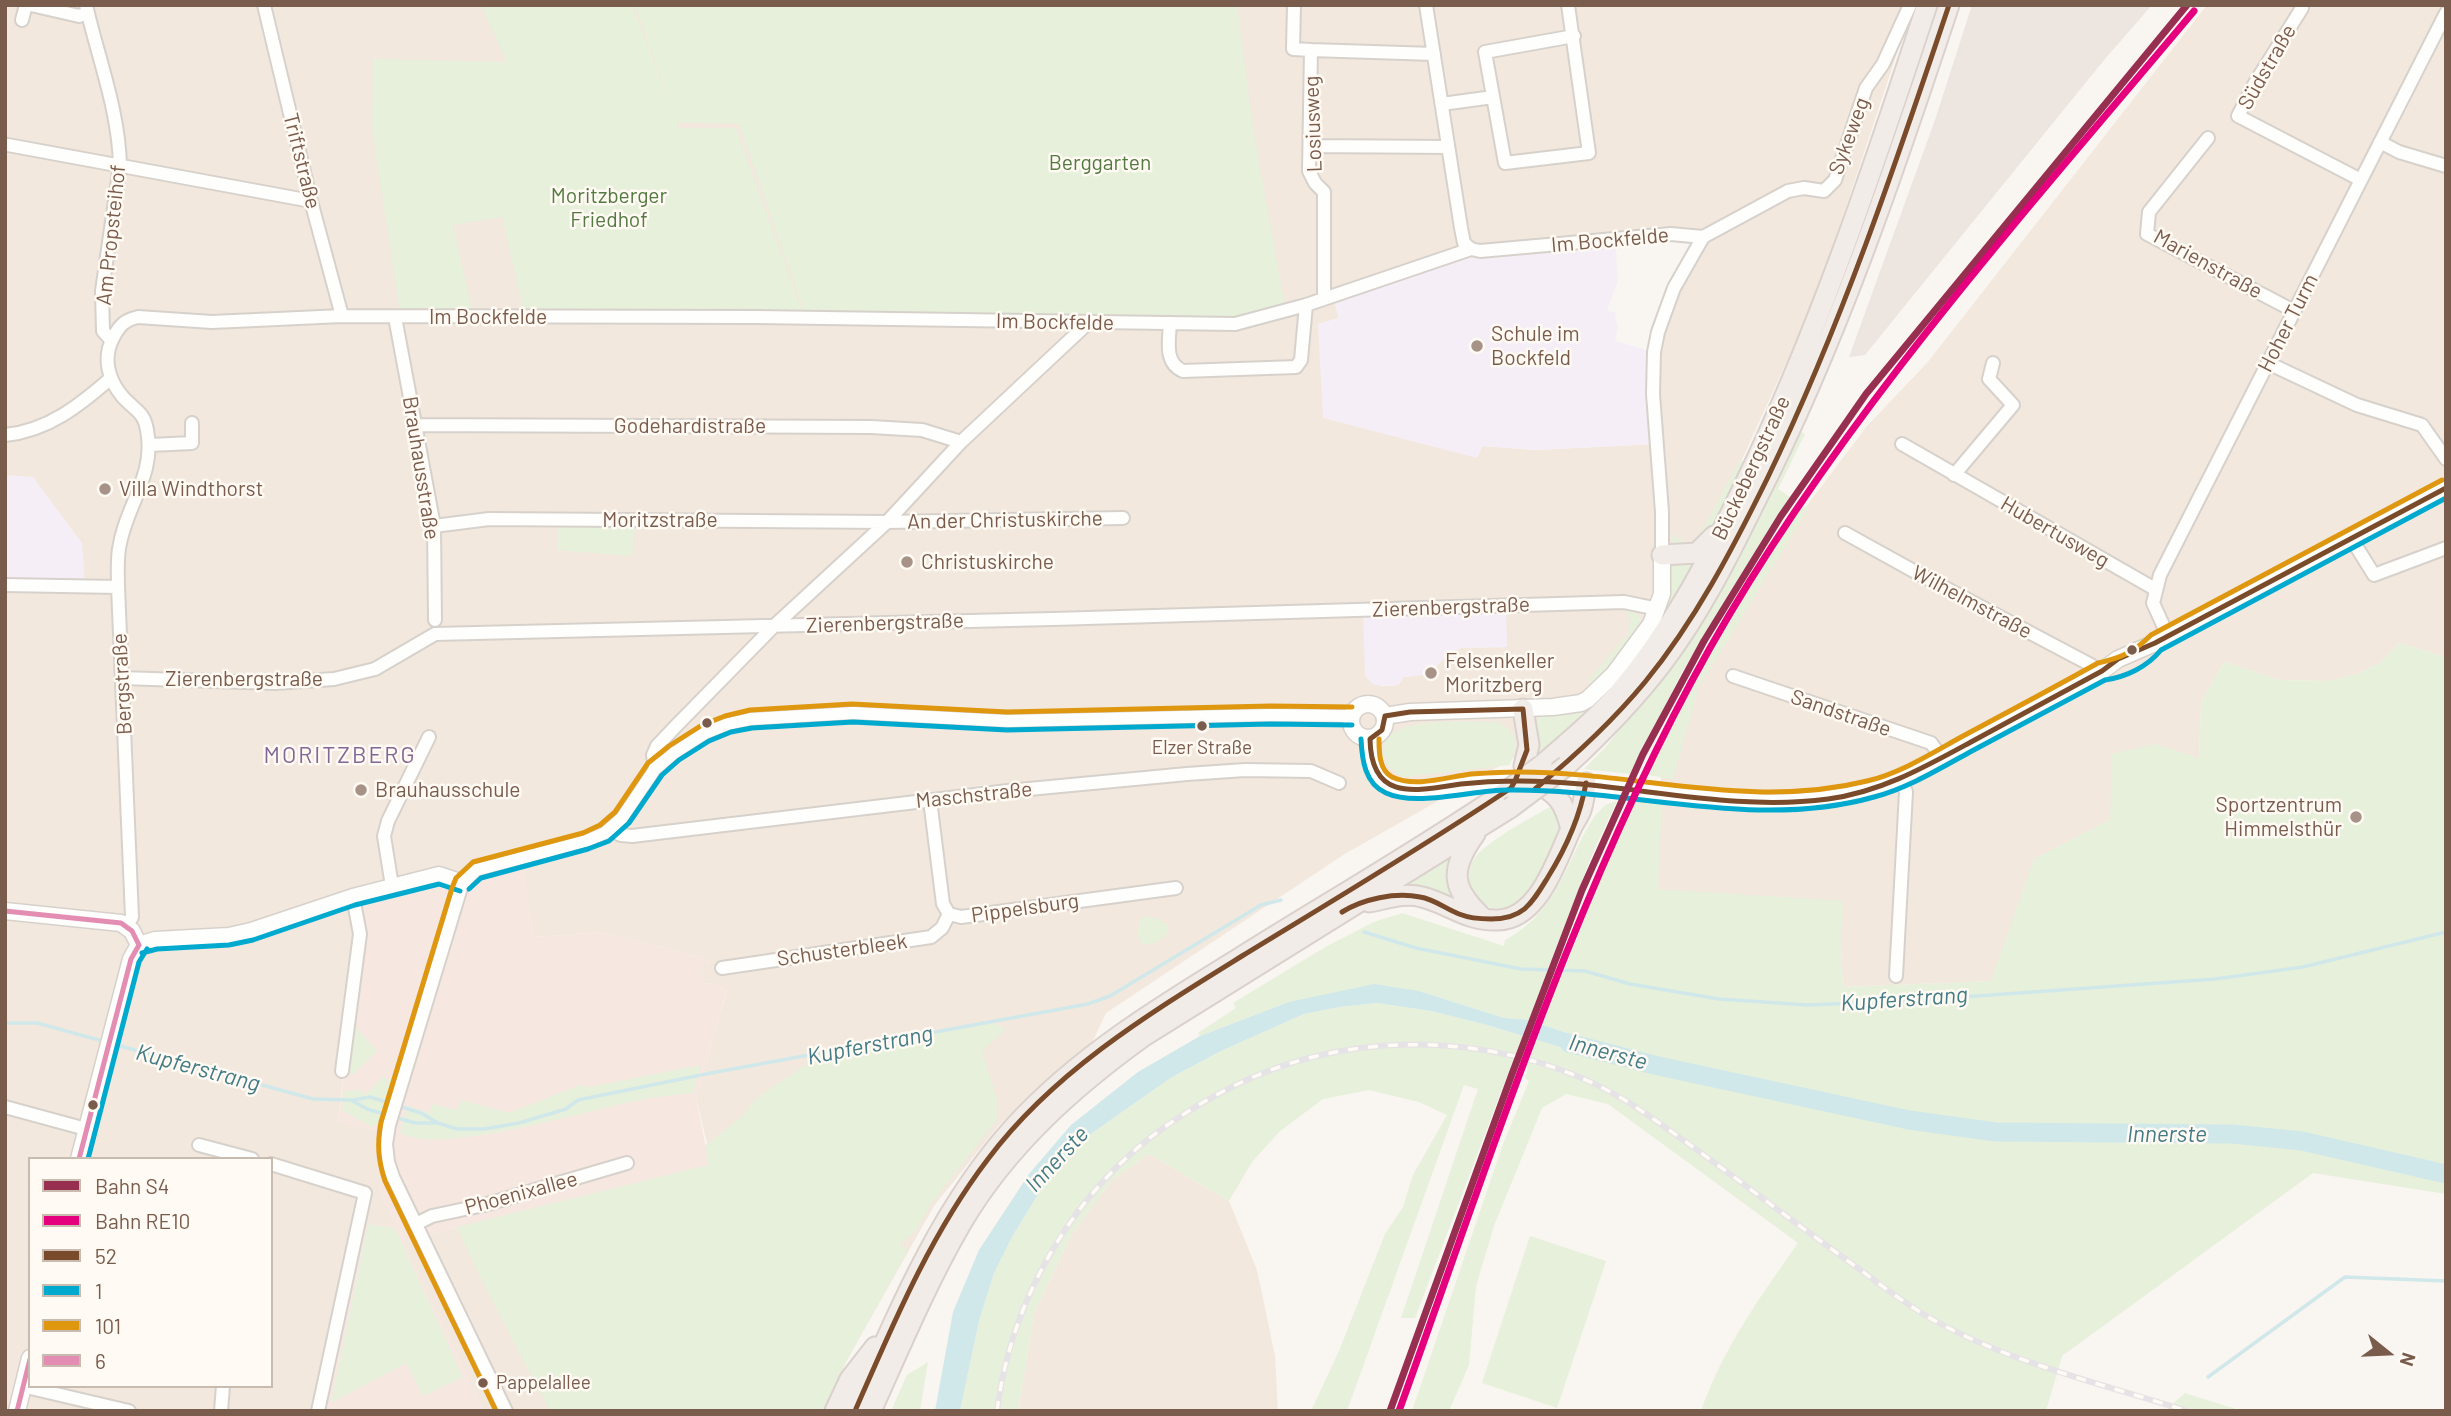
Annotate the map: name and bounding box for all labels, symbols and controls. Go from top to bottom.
street label: Südstraße [2233,20,2301,114]
street label: Losiusweg [1299,75,1327,173]
street label: Sykeweg [1823,94,1875,178]
street label: Triftstraße [278,110,326,212]
park label: Berggarten [1049,150,1151,176]
street label: Am Propsteihof [91,163,131,307]
park label: Moritzberger Friedhof [551,183,667,233]
street label: Im Bockfelde [1550,222,1670,258]
street label: Marienstraße [2149,224,2267,304]
street label: Hoher Turm [2253,270,2323,376]
street label: Im Bockfelde [429,304,547,330]
street label: Im Bockfelde [996,308,1114,336]
place label: Schule im Bockfeld [1491,321,1580,371]
marker: Schule im Bockfeld [1469,338,1485,354]
street label: Bückebergstraße [1707,392,1795,544]
street label: Brauhausstraße [397,395,445,541]
street label: Godehardistraße [614,413,766,439]
place label: Villa Windthorst [119,476,263,502]
marker: Villa Windthorst [97,481,113,497]
street label: Hubertusweg [1996,491,2114,573]
street label: An der Christuskirche [907,506,1103,534]
street label: Moritzstraße [602,507,718,533]
place label: Christuskirche [921,549,1054,575]
marker: Christuskirche [899,554,915,570]
street label: Wilhelmstraße [1908,560,2036,644]
street label: Zierenbergstraße [1372,592,1530,622]
street label: Zierenbergstraße [806,608,964,638]
street label: Bergstraße [107,633,137,735]
unlabelled marker [2125,643,2139,657]
place label: Felsenkeller Moritzberg [1445,648,1555,698]
marker: Felsenkeller Moritzberg [1423,665,1439,681]
street label: Zierenbergstraße [165,666,323,692]
street label: Sandstraße [1787,684,1895,742]
unlabelled marker [700,716,714,730]
marker: Elzer Straße [1195,719,1209,733]
place label: Elzer Straße [1152,737,1252,759]
district label: MORITZBERG [265,741,415,769]
street label: Maschstraße [914,776,1034,814]
place label: Brauhausschule [375,777,520,803]
marker: Brauhausschule [353,782,369,798]
place label: Sportzentrum Himmelsthür [2215,792,2342,842]
marker: Sportzentrum Himmelsthür [2348,809,2364,825]
street label: Pippelsburg [970,888,1080,928]
street label: Schusterbleek [775,928,909,972]
water label: Kupferstrang [1839,981,1969,1017]
water label: Kupferstrang [805,1019,935,1071]
water label: Innerste [1566,1028,1650,1076]
water label: Kupferstrang [133,1038,263,1098]
unlabelled marker [86,1098,100,1112]
water label: Innerste [1020,1120,1094,1198]
water label: Innerste [2127,1120,2207,1148]
legend [28,1157,273,1388]
street label: Phoenixallee [462,1166,580,1220]
text: Bahn S4 [95,1173,169,1198]
text: Bahn RE10 [95,1208,190,1233]
text: 52 [95,1243,117,1268]
text: 1 [95,1278,102,1303]
text: 101 [95,1313,121,1338]
north arrow [2353,1318,2423,1388]
text: 6 [95,1348,106,1373]
text: N [2396,1350,2421,1369]
place label: Pappelallee [496,1372,591,1394]
marker: Pappelallee [476,1376,490,1390]

